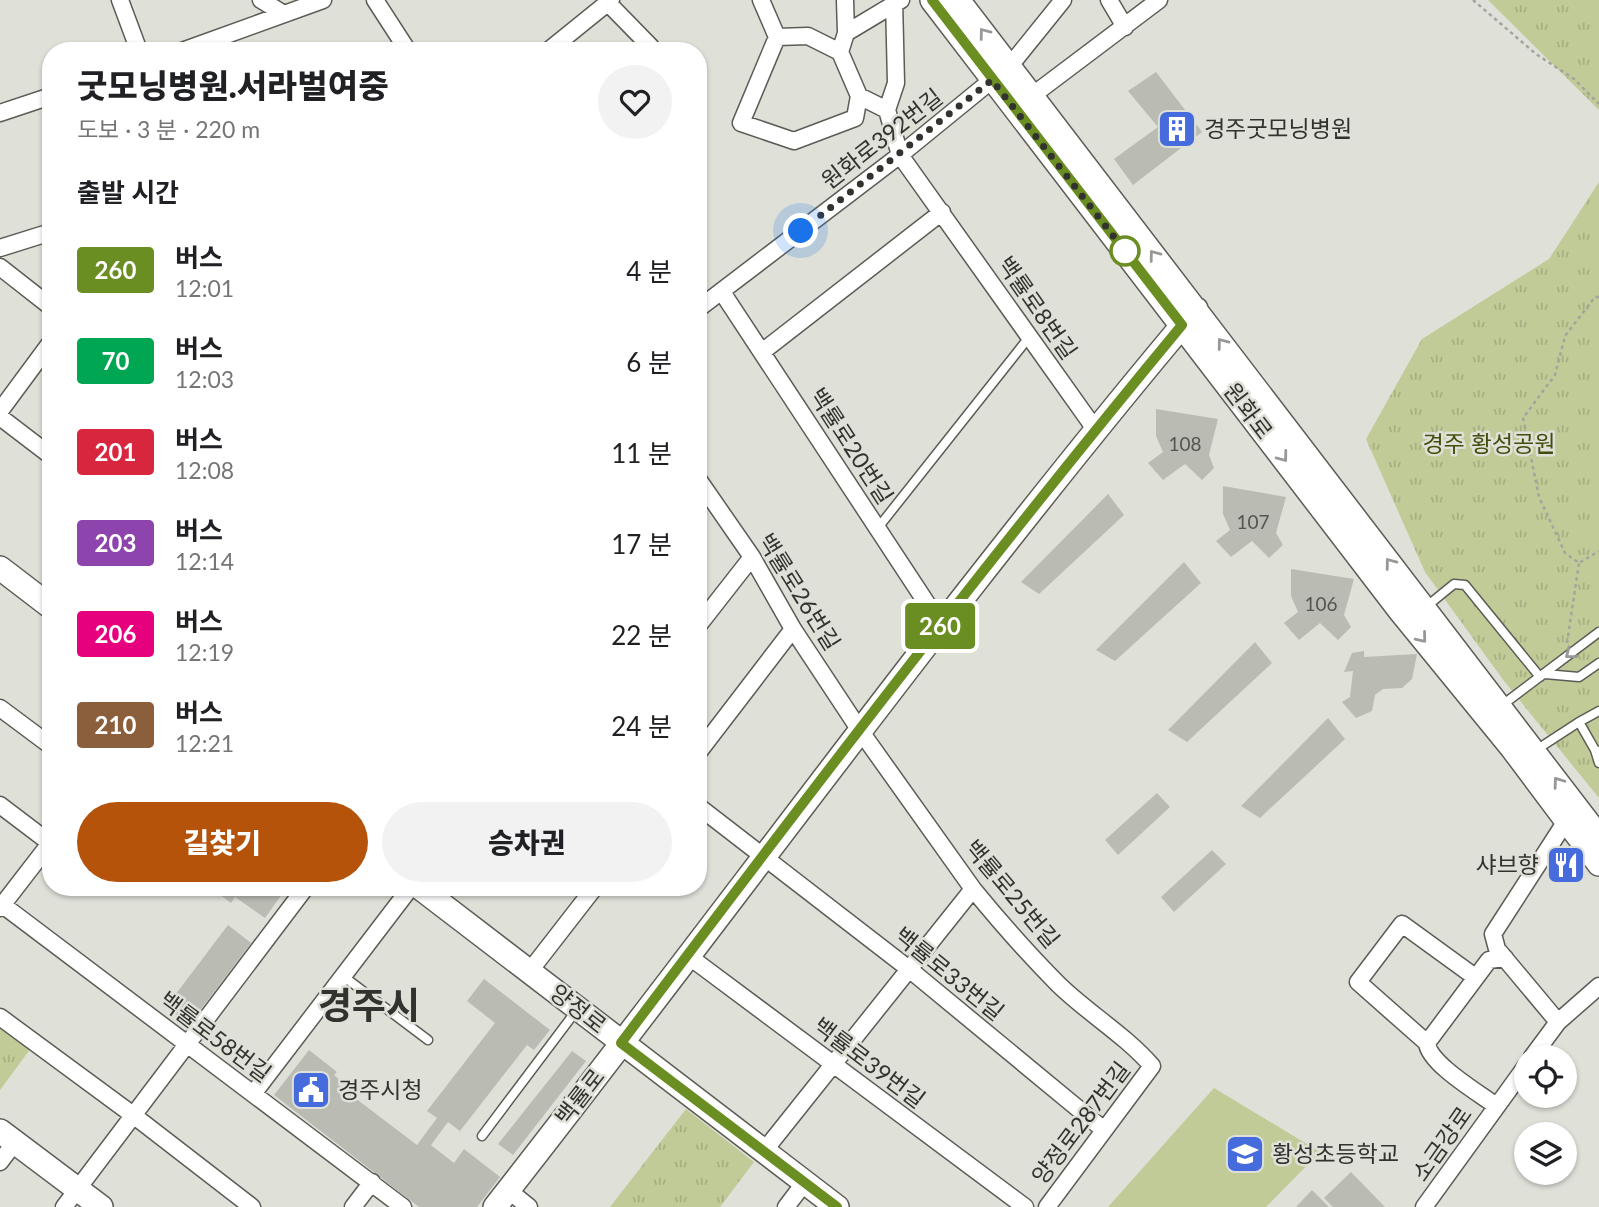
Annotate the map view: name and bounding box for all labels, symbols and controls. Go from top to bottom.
one-way arrow [980,29,992,41]
text: 굿모닝병원.서라벌여중 [77,65,389,105]
button: heart [598,65,672,139]
street label: 원화로392번길 [815,82,947,194]
building icon: 경주굿모닝병원 [1156,108,1198,150]
place label: 경주굿모닝병원 [1204,114,1352,142]
text: 도보 · 3 분 · 220 m [77,115,260,143]
text: 출발 시간 [77,176,179,208]
your location [783,213,818,248]
unlabelled marker [1110,236,1140,266]
text: 버스 [175,241,223,273]
one-way arrow [1150,250,1163,263]
street label: 백률로8번길 [992,251,1083,364]
text: 260 [95,255,136,284]
text: 4 분 [626,255,672,287]
text: 12:01 [175,274,234,302]
text: 버스 [175,332,223,364]
one-way arrow [1218,339,1230,351]
text: 70 [102,346,129,375]
text: 6 분 [626,346,672,378]
text: 12:03 [175,365,234,393]
street label: 원화로 [1219,377,1279,444]
street label: 백률로20번길 [804,382,900,509]
text: 버스 [175,423,223,455]
park label: 경주 황성공원 [1423,429,1555,457]
house number: 108 [1168,432,1202,455]
text: 201 [95,437,136,466]
text: 11 분 [611,437,672,469]
one-way arrow [1275,450,1287,462]
text: 12:08 [175,456,234,484]
house number: 107 [1236,510,1270,533]
text: 버스 [175,514,223,546]
text: 203 [95,528,136,557]
text: 17 분 [611,528,672,560]
street label: 백률로26번길 [753,528,847,655]
text: 12:14 [175,547,234,575]
one-way arrow [1385,559,1398,571]
house number: 106 [1304,592,1338,615]
line badge: 260 [900,603,980,649]
text: 버스 [175,605,223,637]
text: 260 [919,611,961,640]
text: 206 [95,619,136,648]
text: 22 분 [611,619,672,651]
one-way arrow [1413,630,1426,642]
text: 12:19 [175,638,234,666]
one-way arrow [1565,646,1577,659]
text: 버스 [175,696,223,728]
text: 210 [95,710,136,739]
text: 24 분 [611,710,672,742]
text: 12:21 [175,729,234,757]
one-way arrow [1554,778,1567,790]
button: 길찾기 [77,802,368,882]
button: 승차권 [382,802,672,882]
street label: 백률로25번길 [959,834,1066,953]
restaurant icon: 샤브향 [1545,844,1587,886]
place label: 샤브향 [1476,850,1539,878]
street label: 백률로33번길 [889,921,1010,1026]
street label: 양정로 [545,978,612,1039]
district label: 경주시 [318,982,420,1027]
street label: 백률로58번길 [154,985,277,1087]
street label: 백률로39번길 [808,1011,931,1113]
map controls [1514,1045,1577,1185]
button: locate [1514,1045,1577,1108]
street label: 양정로287번길 [1025,1056,1135,1189]
street label: 백률로 [549,1063,610,1130]
public building icon: 경주시청 [290,1069,332,1111]
place label: 경주시청 [338,1075,423,1103]
street label: 소금강로 [1405,1101,1477,1186]
button: layers [1514,1122,1577,1185]
school or university icon: 황성초등학교 [1224,1133,1266,1175]
place label: 황성초등학교 [1272,1139,1399,1167]

